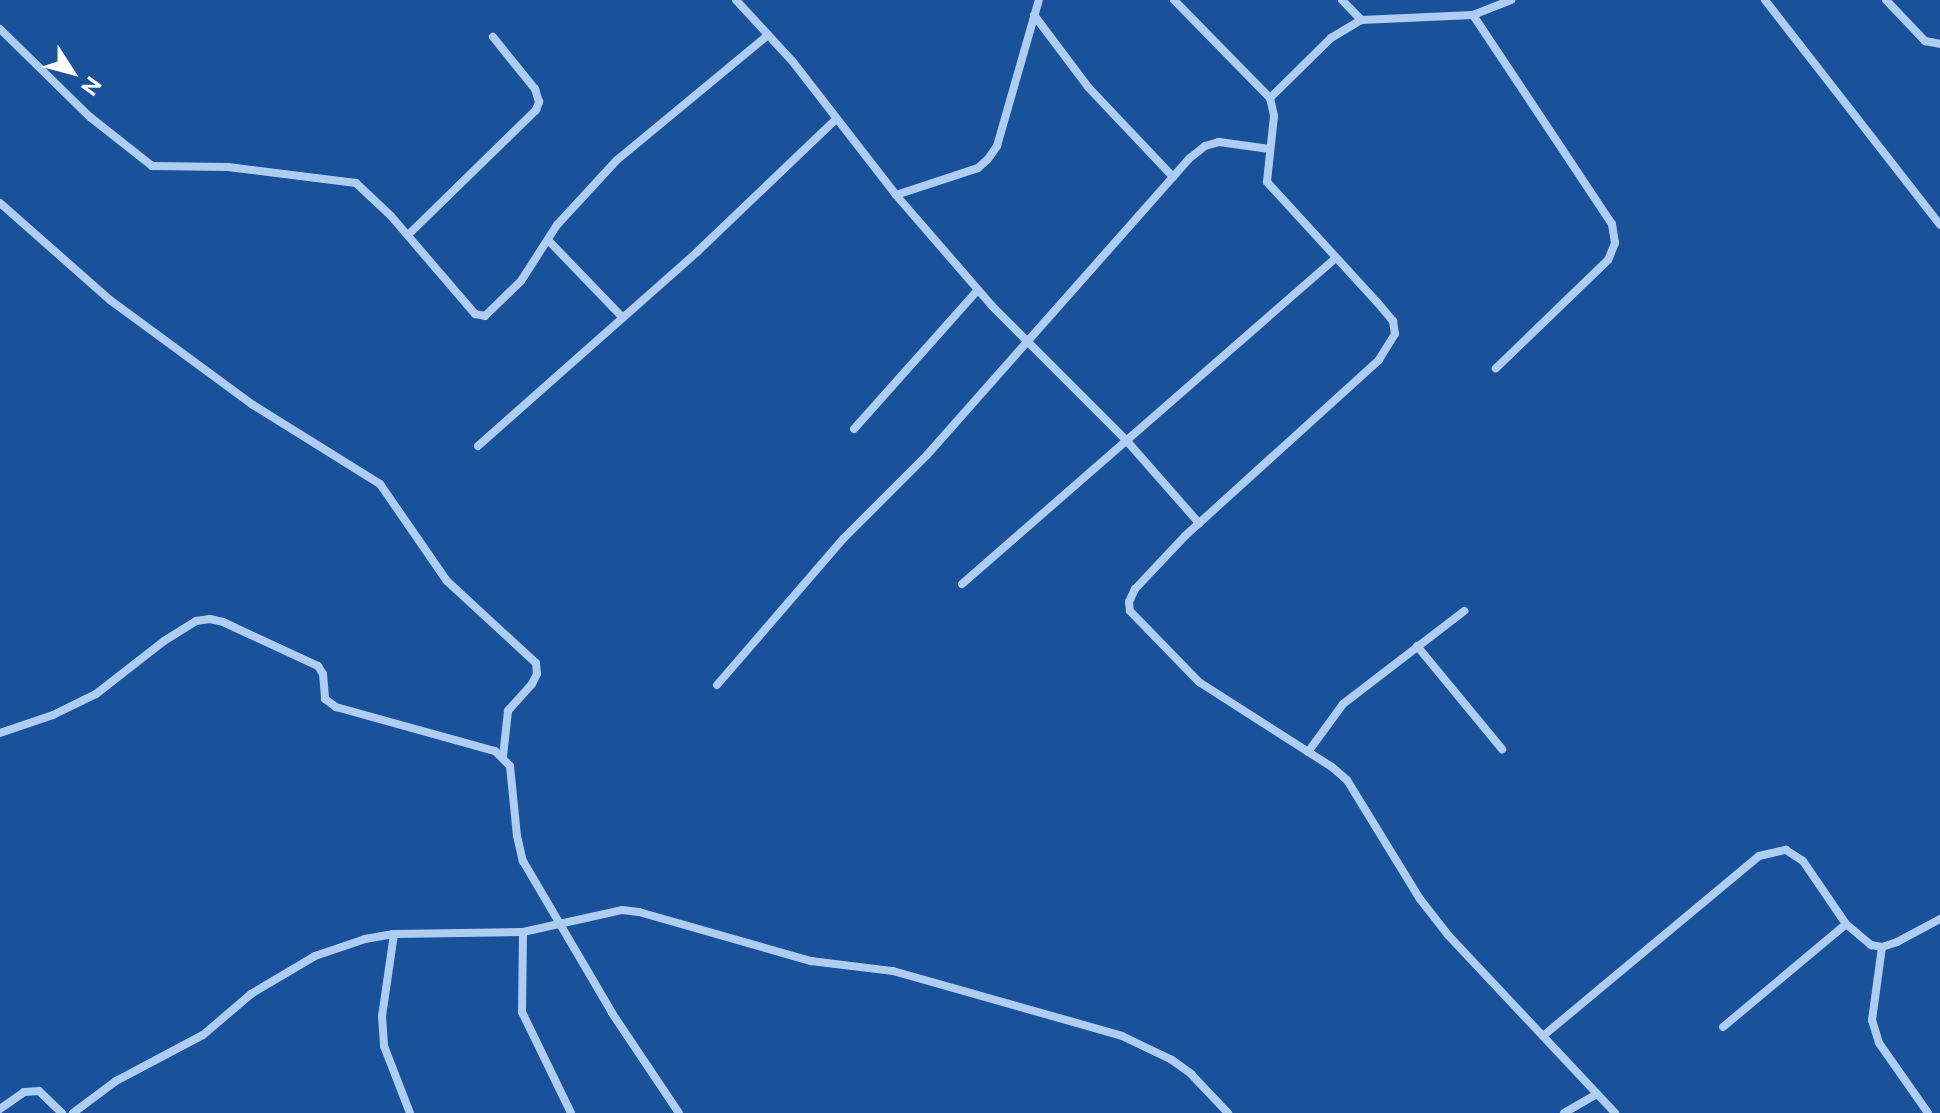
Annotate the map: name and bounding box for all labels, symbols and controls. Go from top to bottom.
north arrow [32,32,112,112]
text: N [76,72,107,101]

